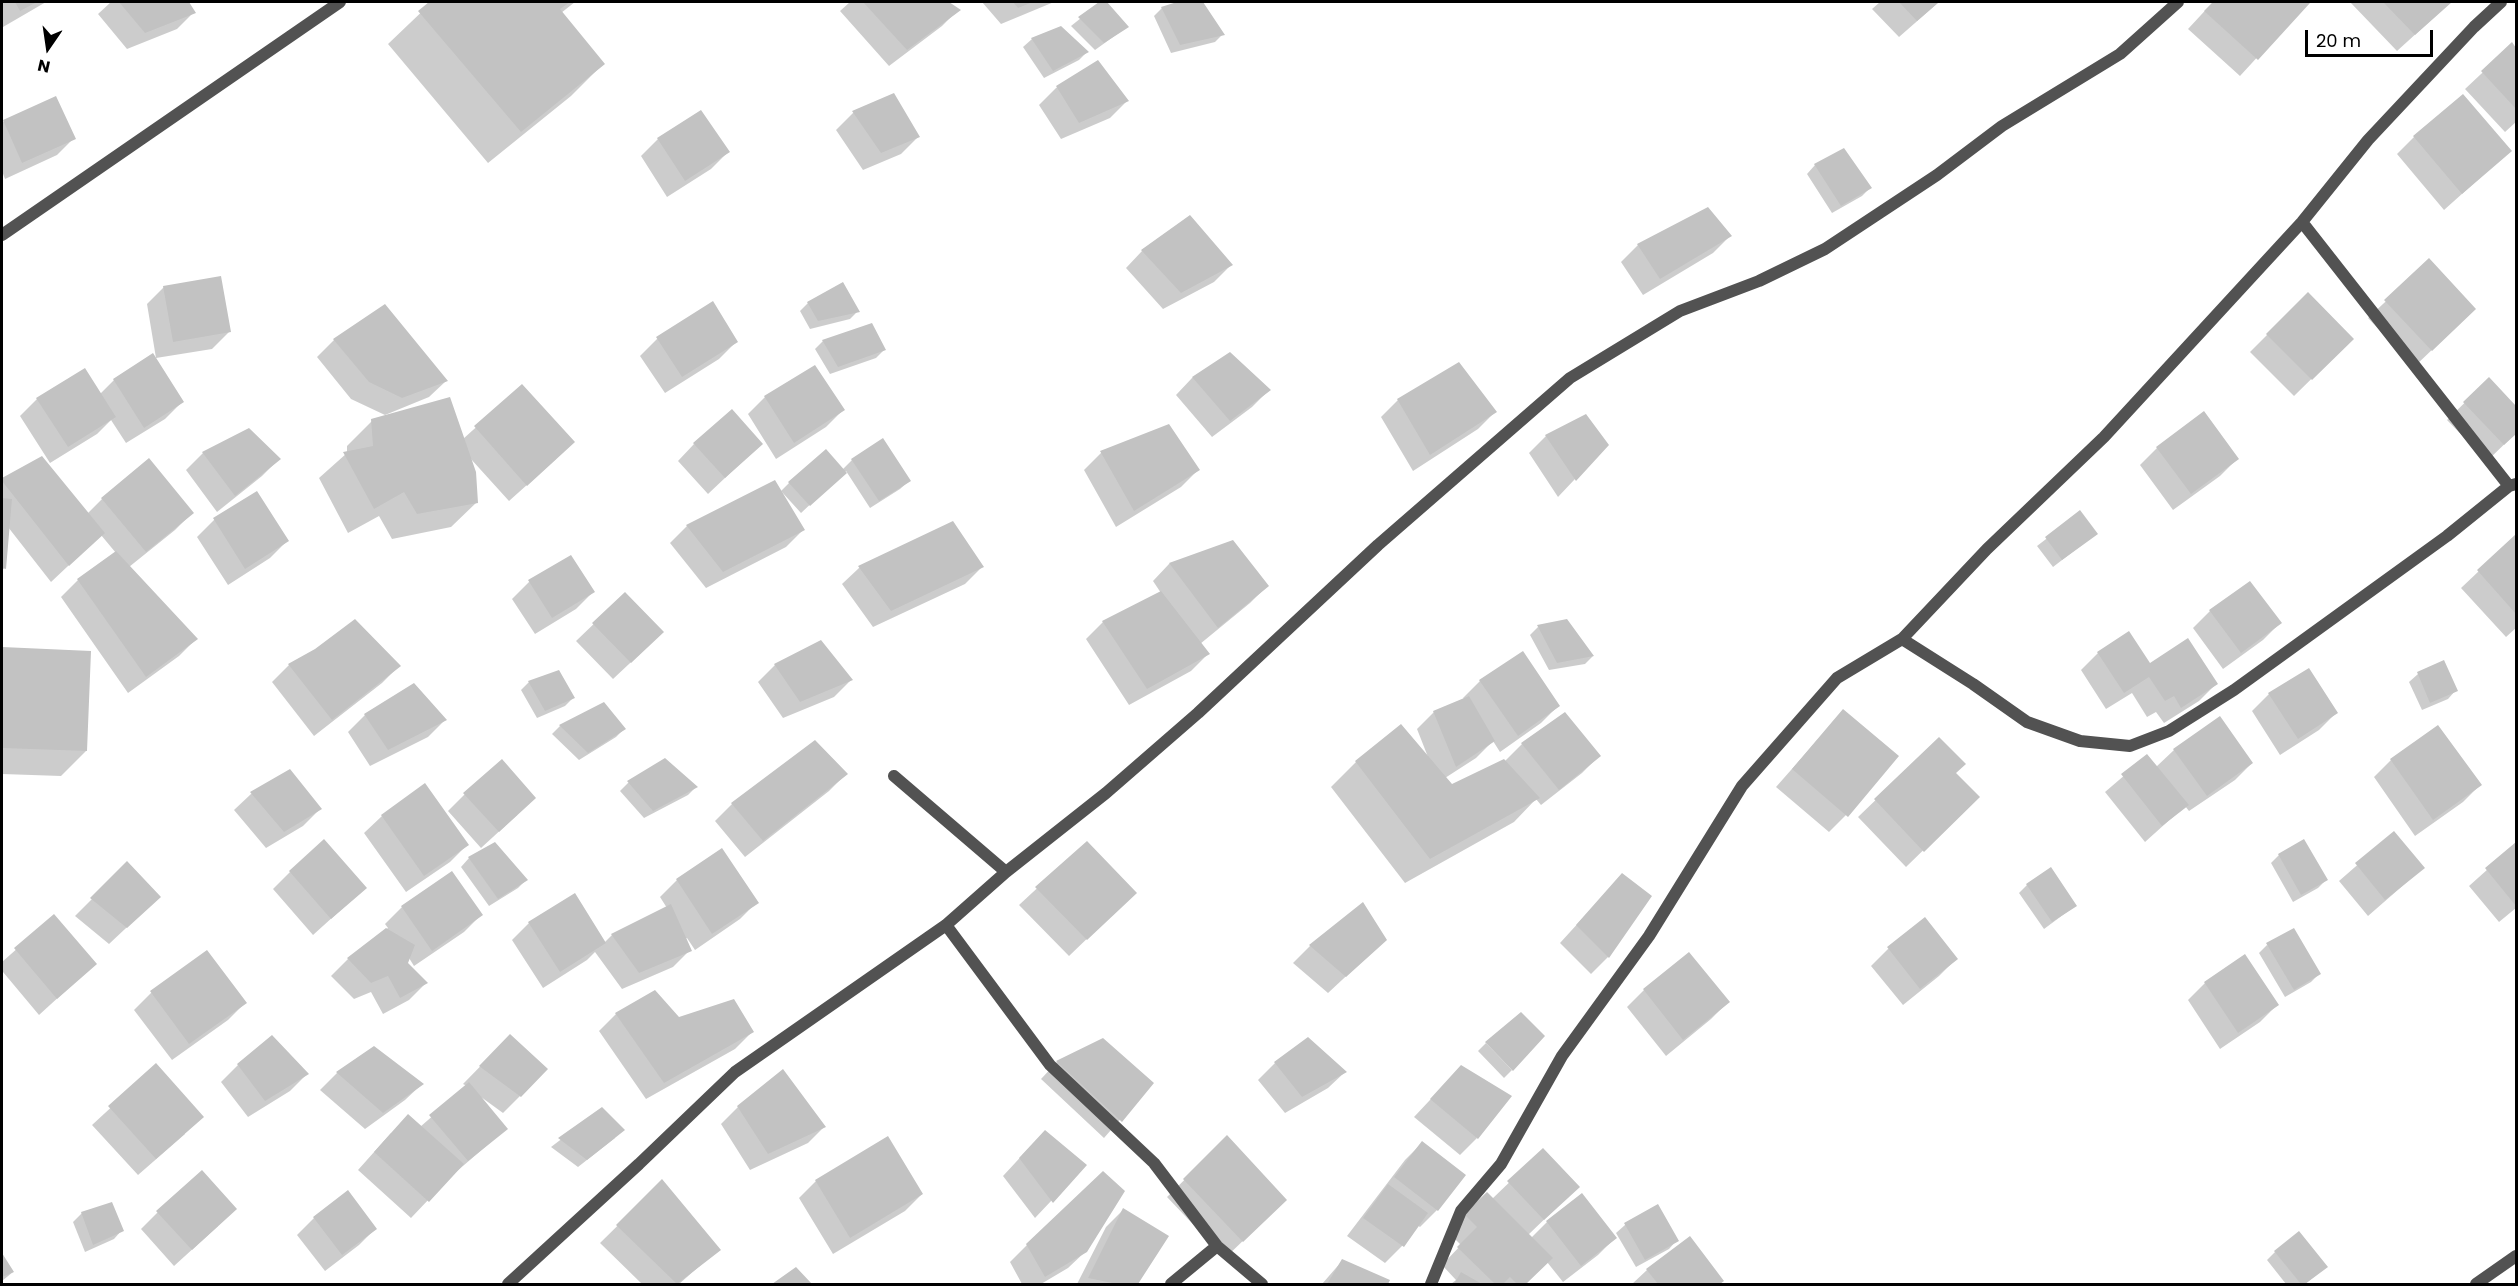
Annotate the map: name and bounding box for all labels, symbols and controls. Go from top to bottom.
north arrow [18,18,78,78]
scale bar [2308,18,2436,56]
text: 20 m [2316,28,2361,53]
text: N [35,53,52,79]

